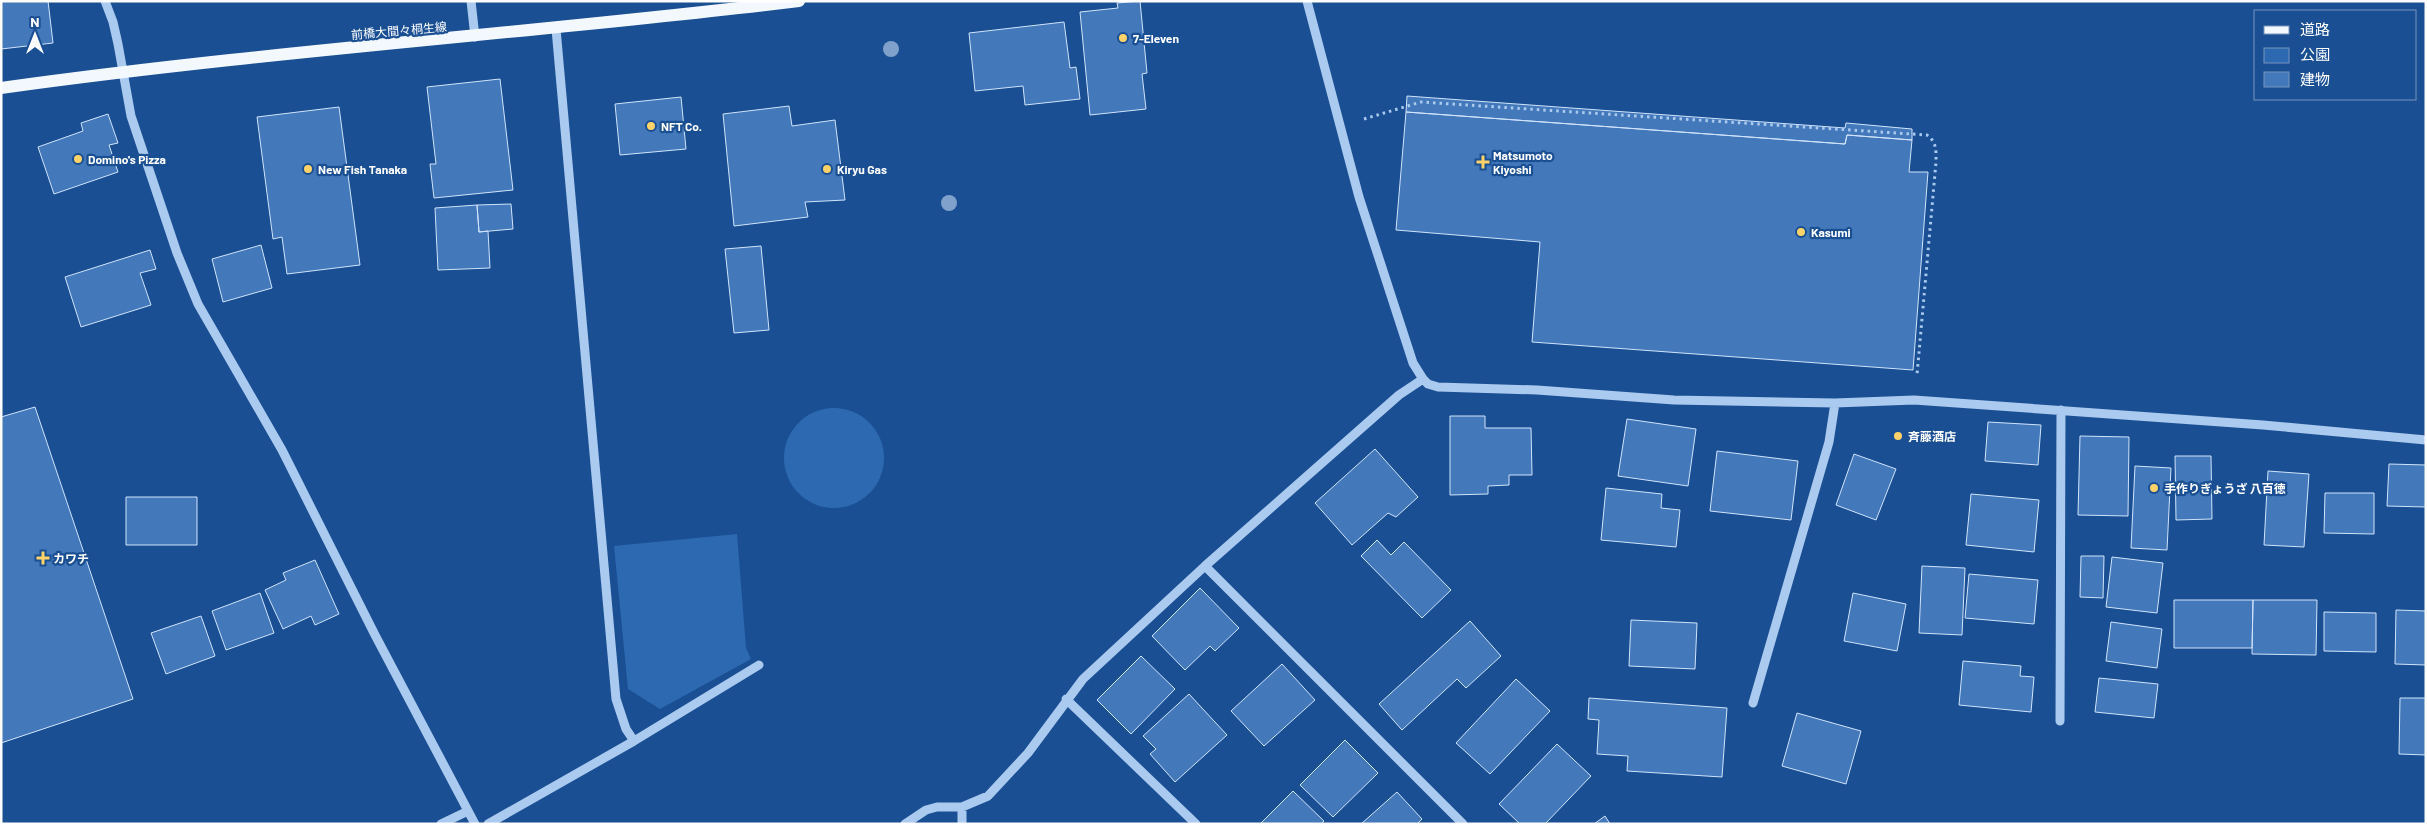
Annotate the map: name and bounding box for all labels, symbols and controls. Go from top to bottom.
north arrow [10,10,60,60]
legend [2254,10,2417,100]
text: N [30,13,40,30]
street label: 前橋大間々桐生線 [351,19,447,41]
text: 道路 [2300,20,2330,38]
place label: 7-Eleven [1133,31,1179,45]
marker: 7-Eleven [1117,32,1129,44]
text: 公園 [2300,45,2330,63]
text: 建物 [2300,70,2330,88]
place label: NFT Co. [661,119,702,133]
marker: NFT Co. [645,120,657,132]
place label: Matsumoto Kiyoshi [1493,148,1553,176]
place label: Domino's Pizza [88,152,166,166]
marker: Domino's Pizza [72,153,84,165]
marker: Matsumoto Kiyoshi [1477,156,1489,168]
place label: New Fish Tanaka [318,162,407,176]
place label: Kiryu Gas [837,162,887,176]
marker: New Fish Tanaka [302,163,314,175]
marker: Kiryu Gas [821,163,833,175]
place label: Kasumi [1811,225,1851,239]
marker: Kasumi [1795,226,1807,238]
place label: 斉藤酒店 [1908,429,1956,443]
marker: 斉藤酒店 [1892,430,1904,442]
place label: 手作りぎょうざ 八百徳 [2164,481,2286,495]
marker: 手作りぎょうざ 八百徳 [2148,482,2160,494]
place label: カワチ [53,551,89,565]
marker: カワチ [37,552,49,564]

